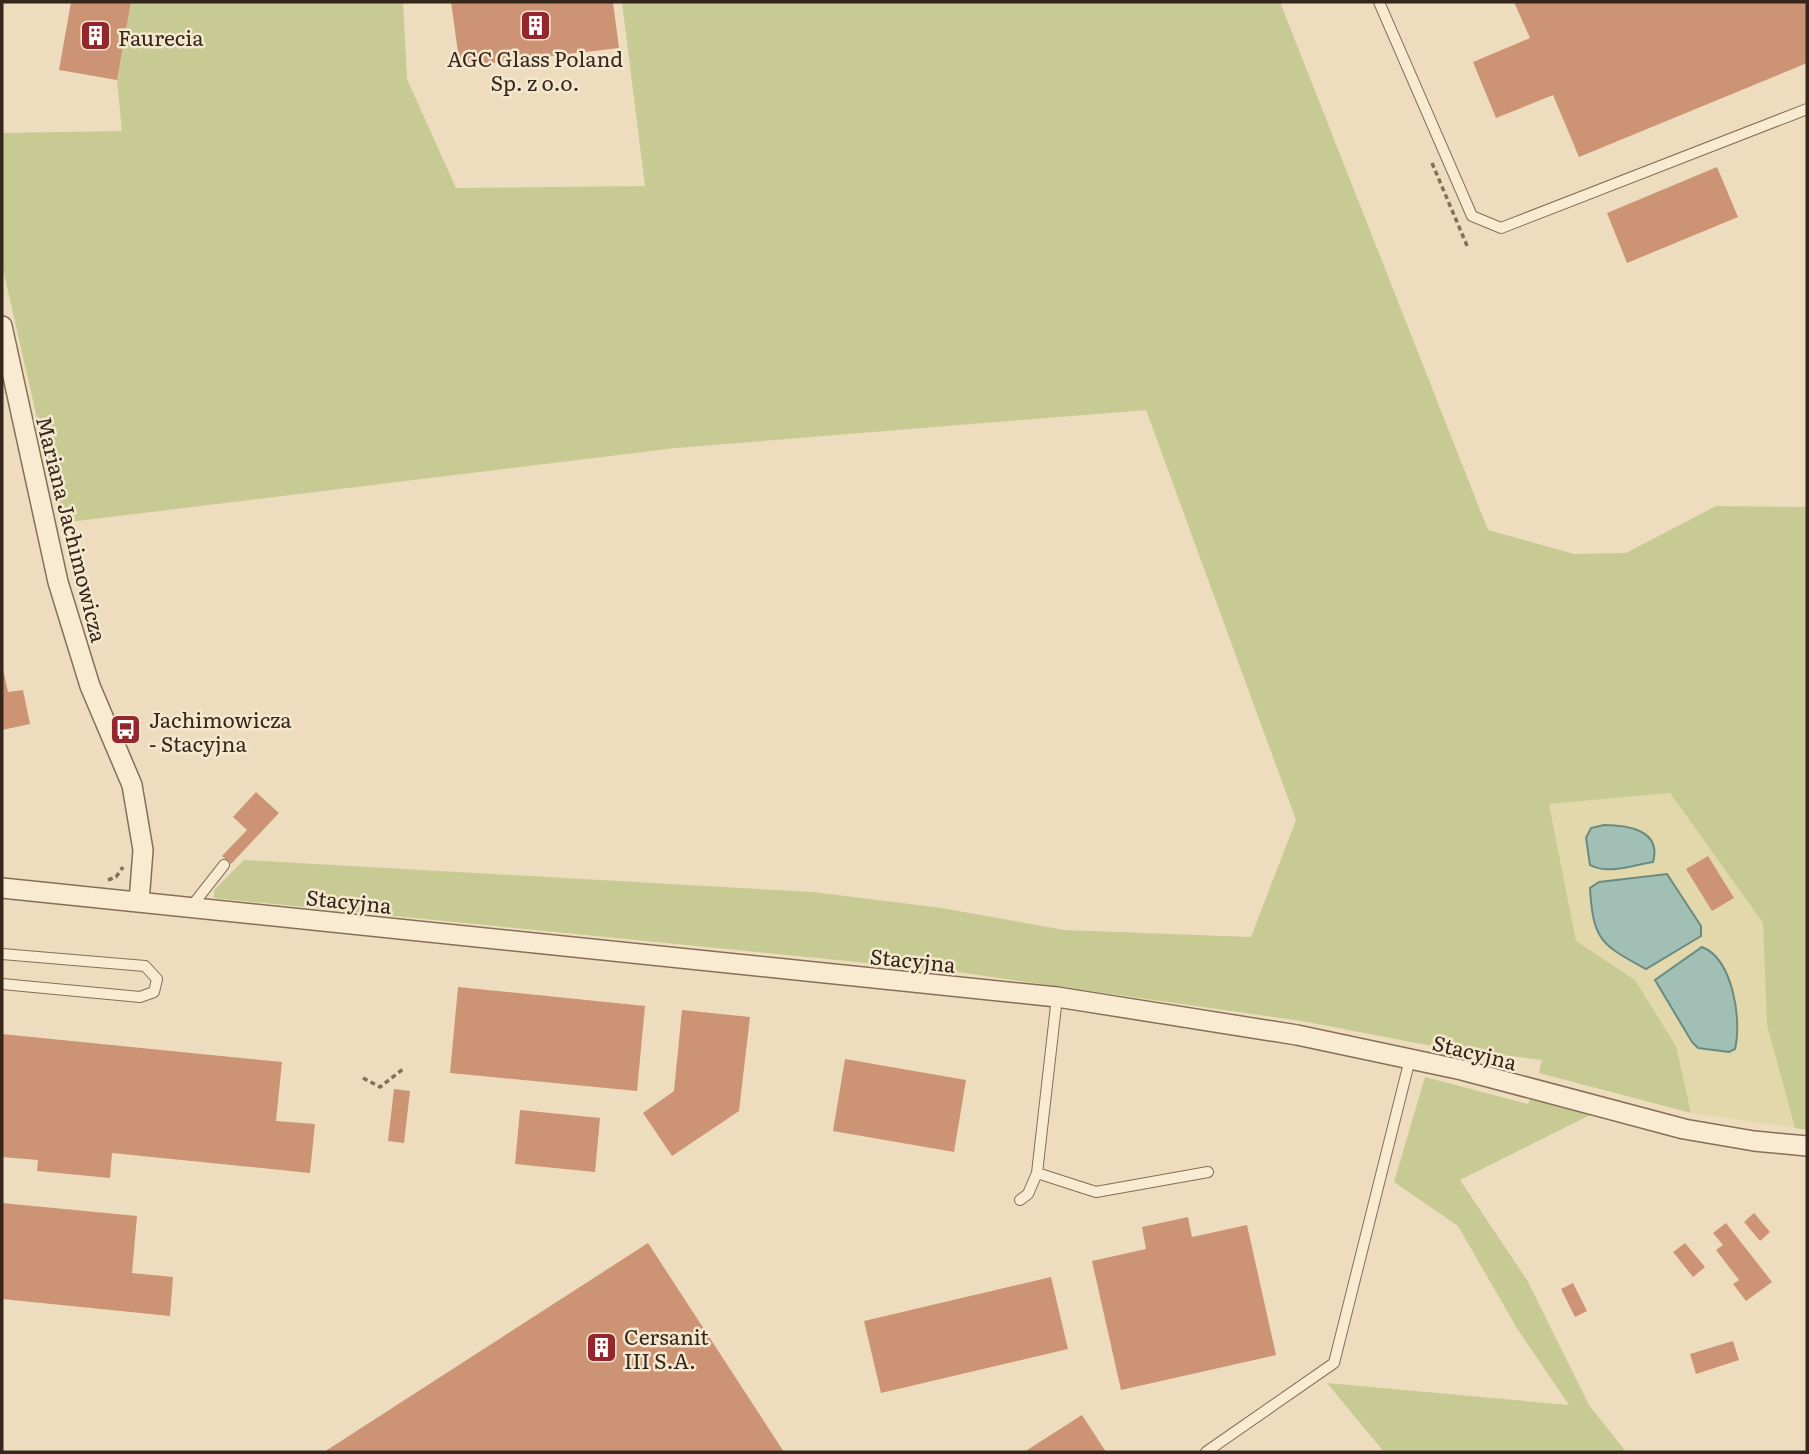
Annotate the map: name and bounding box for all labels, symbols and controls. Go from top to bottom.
building icon: AGC Glass Poland Sp. z o.o. [518,8,552,42]
building icon: Faurecia [78,19,112,53]
place label: Faurecia [118,21,204,52]
place label: AGC Glass Poland Sp. z o.o. [447,42,623,97]
street label: Mariana Jachimowicza [30,413,116,646]
place label: Jachimowicza - Stacyjna [149,703,292,758]
bus stop icon: Jachimowicza - Stacyjna [109,713,143,747]
street label: Stacyjna [305,880,394,920]
street label: Stacyjna [869,939,958,979]
street label: Stacyjna [1429,1026,1521,1077]
place label: Cersanit III S.A. [624,1320,709,1375]
building icon: Cersanit III S.A. [584,1330,618,1364]

